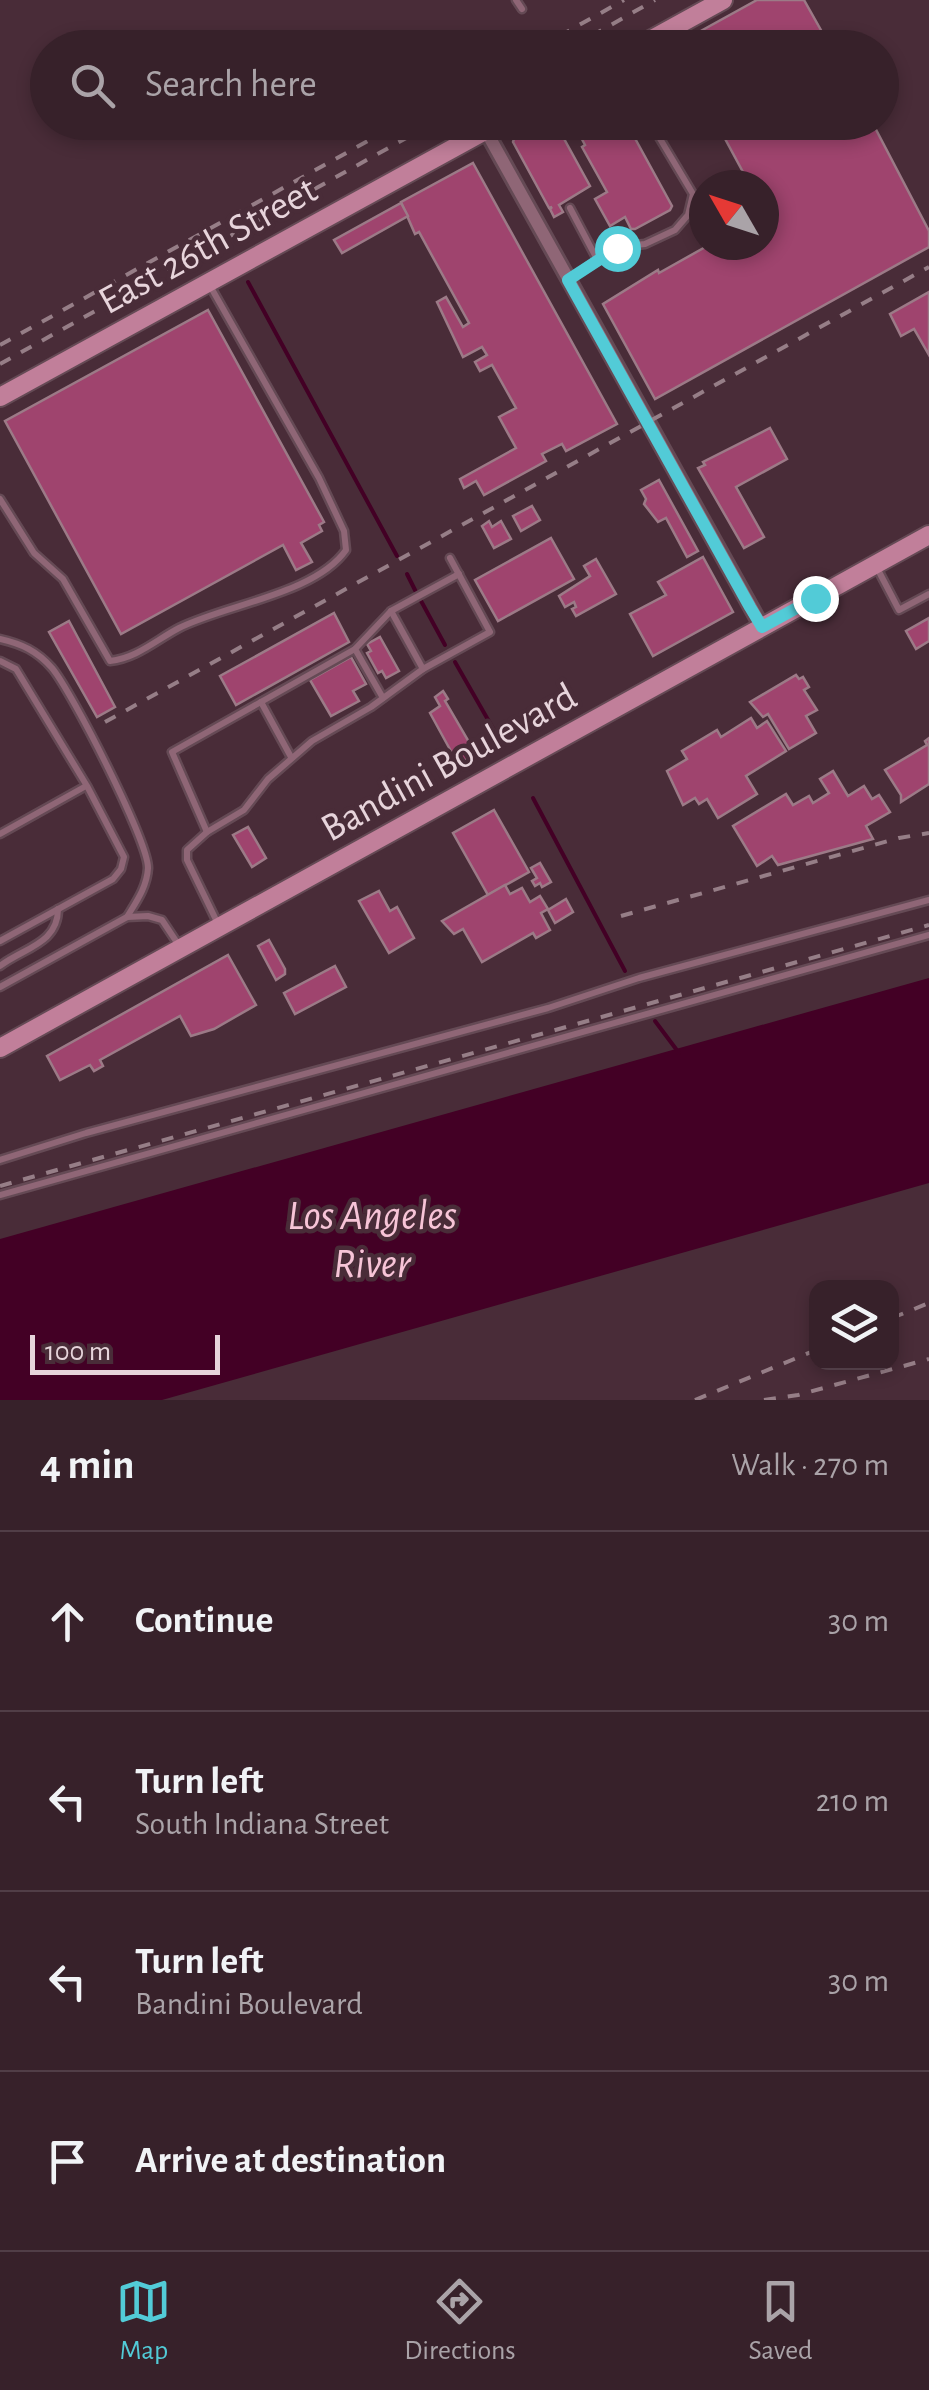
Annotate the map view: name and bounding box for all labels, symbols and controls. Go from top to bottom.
search box [30,30,899,140]
icon: search [65,58,120,113]
text: Search here [145,66,317,104]
street label: East 26th Street [92,169,324,322]
north arrow [689,170,779,260]
route start [595,226,641,272]
route end [793,576,839,622]
street label: Bandini Boulevard [315,676,583,849]
water label: Los Angeles River [287,1195,457,1285]
map controls [809,1280,899,1370]
button: layers [809,1280,899,1370]
scale bar [30,1330,220,1374]
text: 100 m [45,1338,111,1366]
text: 4 min [40,1444,135,1486]
text: Walk · 270 m [731,1449,889,1481]
icon: ahead [40,1594,95,1649]
text: Continue [135,1602,273,1640]
text: 30 m [828,1605,889,1637]
text: Turn left [135,1763,263,1801]
icon: left [40,1774,95,1829]
text: 210 m [816,1785,889,1817]
text: South Indiana Street [135,1808,389,1840]
text: Turn left [135,1943,263,1981]
icon: left [40,1954,95,2009]
text: 30 m [828,1965,889,1997]
text: Bandini Boulevard [135,1988,363,2020]
icon: arrive [40,2134,95,2189]
text: Arrive at destination [135,2142,446,2180]
tab: Map [116,2274,171,2368]
tab: Directions [404,2274,516,2368]
tab: Saved [749,2274,813,2368]

